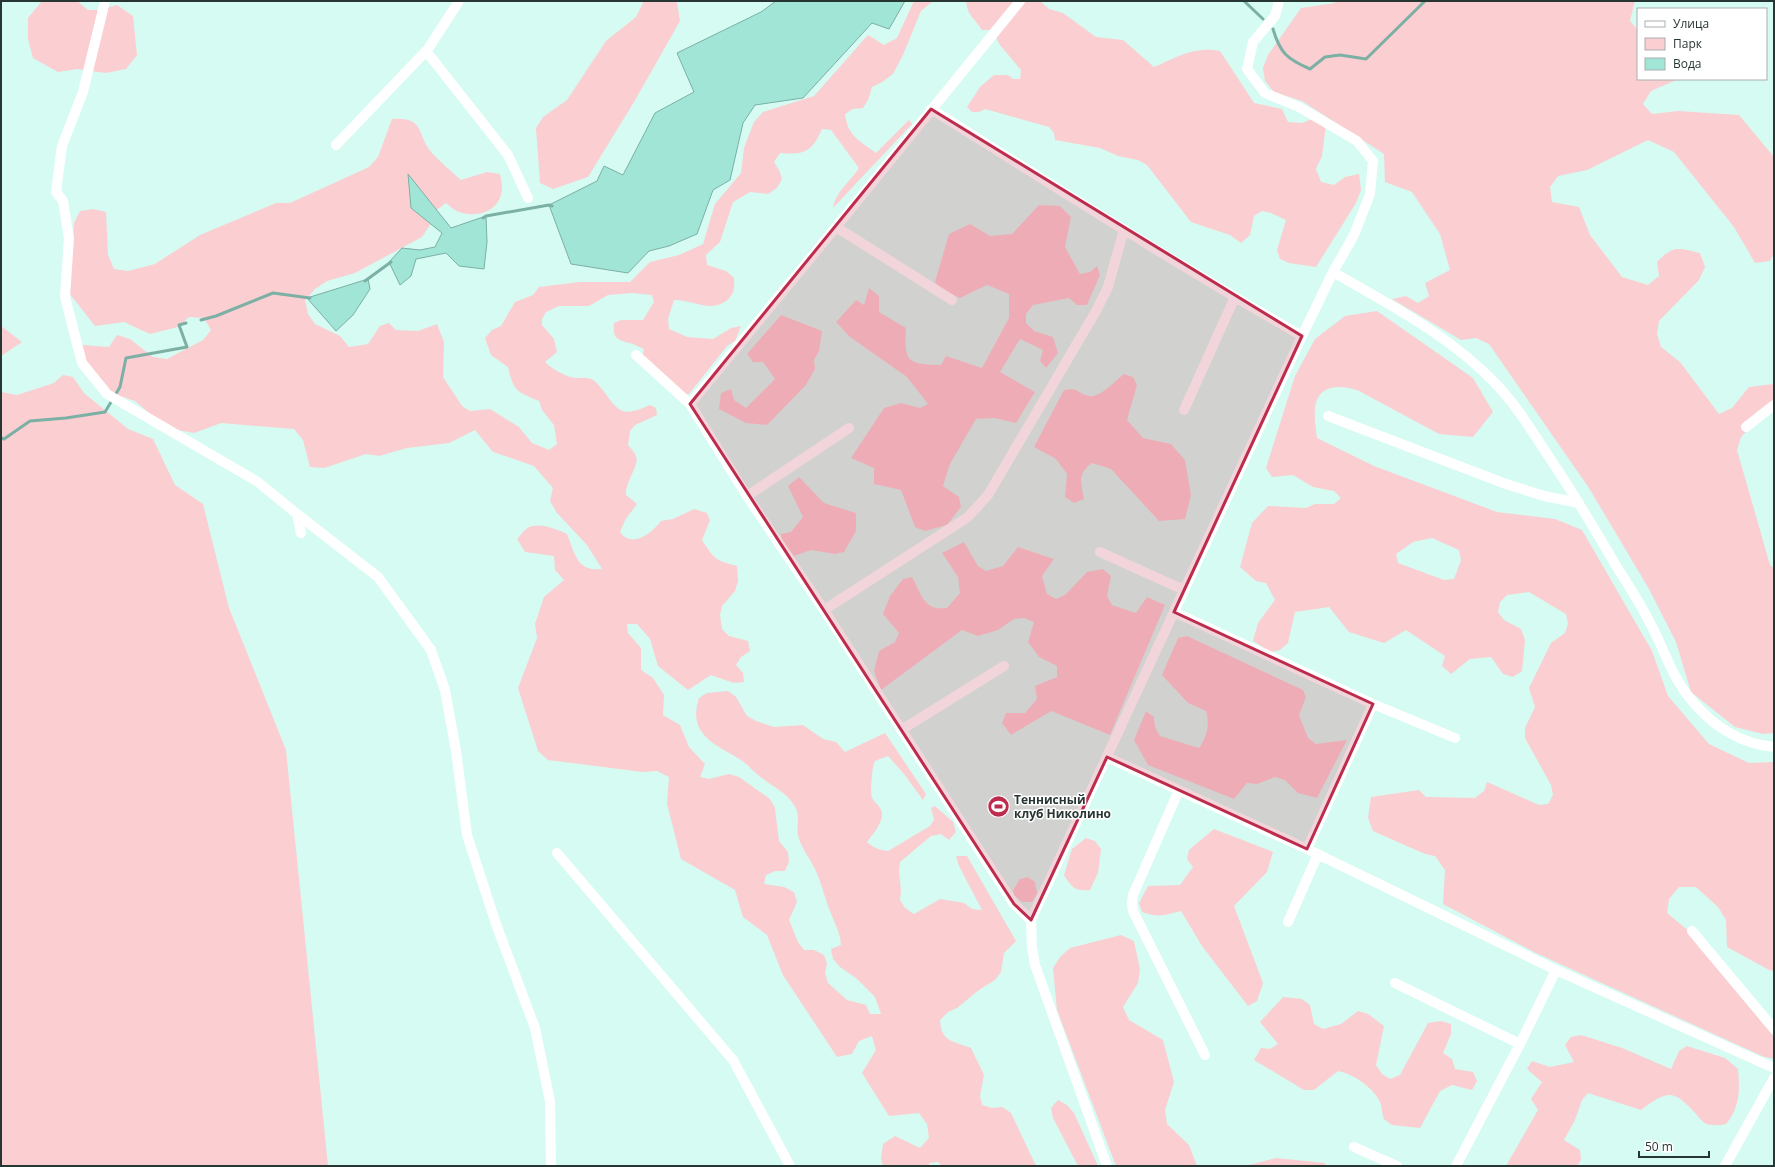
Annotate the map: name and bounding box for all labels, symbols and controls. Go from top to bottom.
legend [1637,8,1767,80]
text: Улица [1673,15,1709,32]
text: Парк [1673,35,1703,52]
text: Вода [1673,55,1702,72]
place label: Теннисный клуб Николино [1014,791,1111,822]
sports icon: Теннисный клуб Николино [985,793,1011,819]
scale bar [1639,1133,1709,1159]
text: 50 m [1645,1138,1673,1155]

